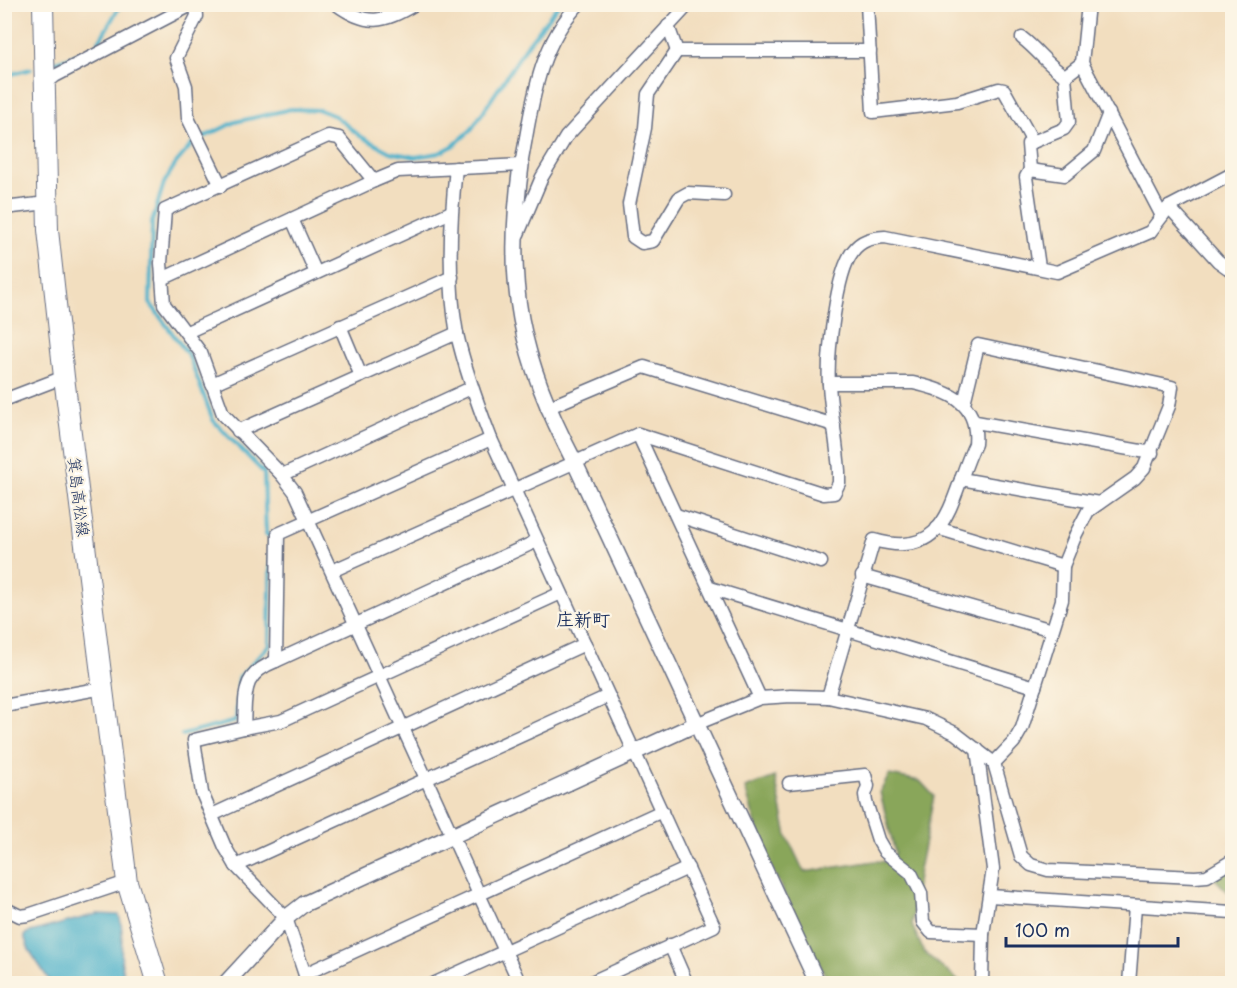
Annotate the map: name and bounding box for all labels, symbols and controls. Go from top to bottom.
street label: 箕島高松線 [63,456,97,538]
district label: 庄新町 [556,605,610,632]
scale bar [1006,910,1178,948]
text: 100 m [1015,916,1070,943]

